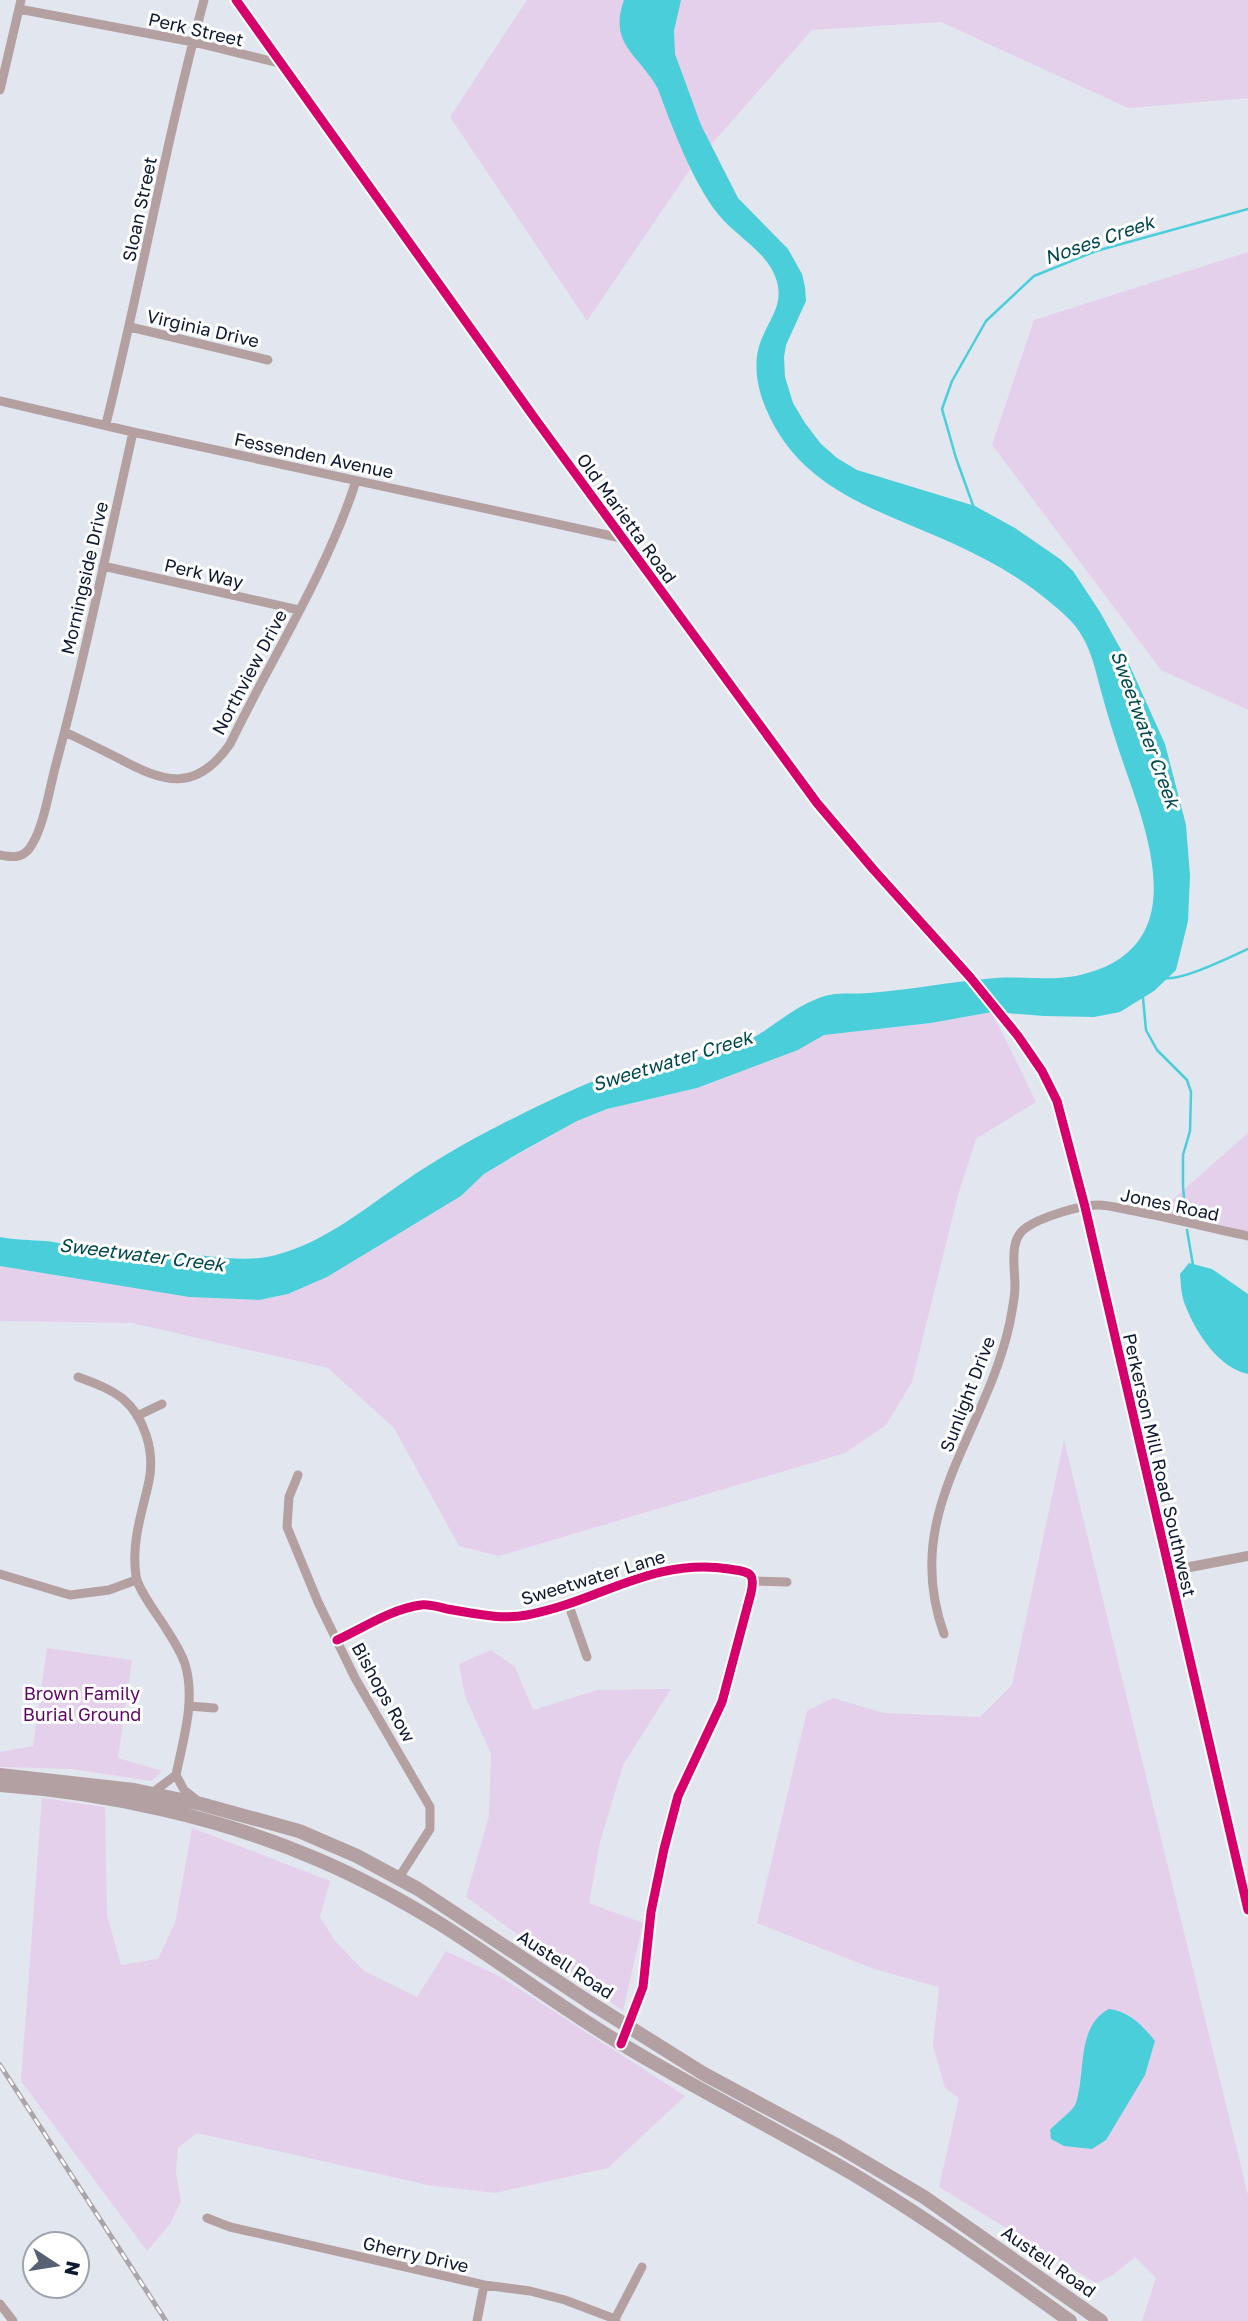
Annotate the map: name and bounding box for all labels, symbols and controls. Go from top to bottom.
street label: Perk Street [146,7,246,51]
street label: Sloan Street [117,154,161,264]
water label: Noses Creek [1041,209,1159,269]
street label: Virginia Drive [145,304,261,352]
street label: Fessenden Avenue [232,427,396,483]
street label: Old Marietta Road [572,449,682,587]
street label: Morningside Drive [56,499,112,657]
street label: Perk Way [162,553,246,593]
street label: Northview Drive [207,606,291,738]
water label: Sweetwater Creek [1107,647,1186,813]
water label: Sweetwater Creek [589,1024,757,1095]
street label: Jones Road [1119,1183,1221,1225]
water label: Sweetwater Creek [58,1232,228,1276]
street label: Perkerson Mill Road Southwest [1119,1331,1201,1599]
street label: Sunlight Drive [935,1333,999,1455]
street label: Sweetwater Lane [518,1545,668,1609]
street label: Bishops Row [348,1638,421,1746]
park label: Brown Family Burial Ground [23,1682,141,1725]
street label: Austell Road [514,1925,618,2003]
street label: Austell Road [998,2220,1100,2302]
north arrow [21,2230,91,2300]
street label: Gherry Drive [361,2231,471,2277]
text: N [60,2259,86,2278]

